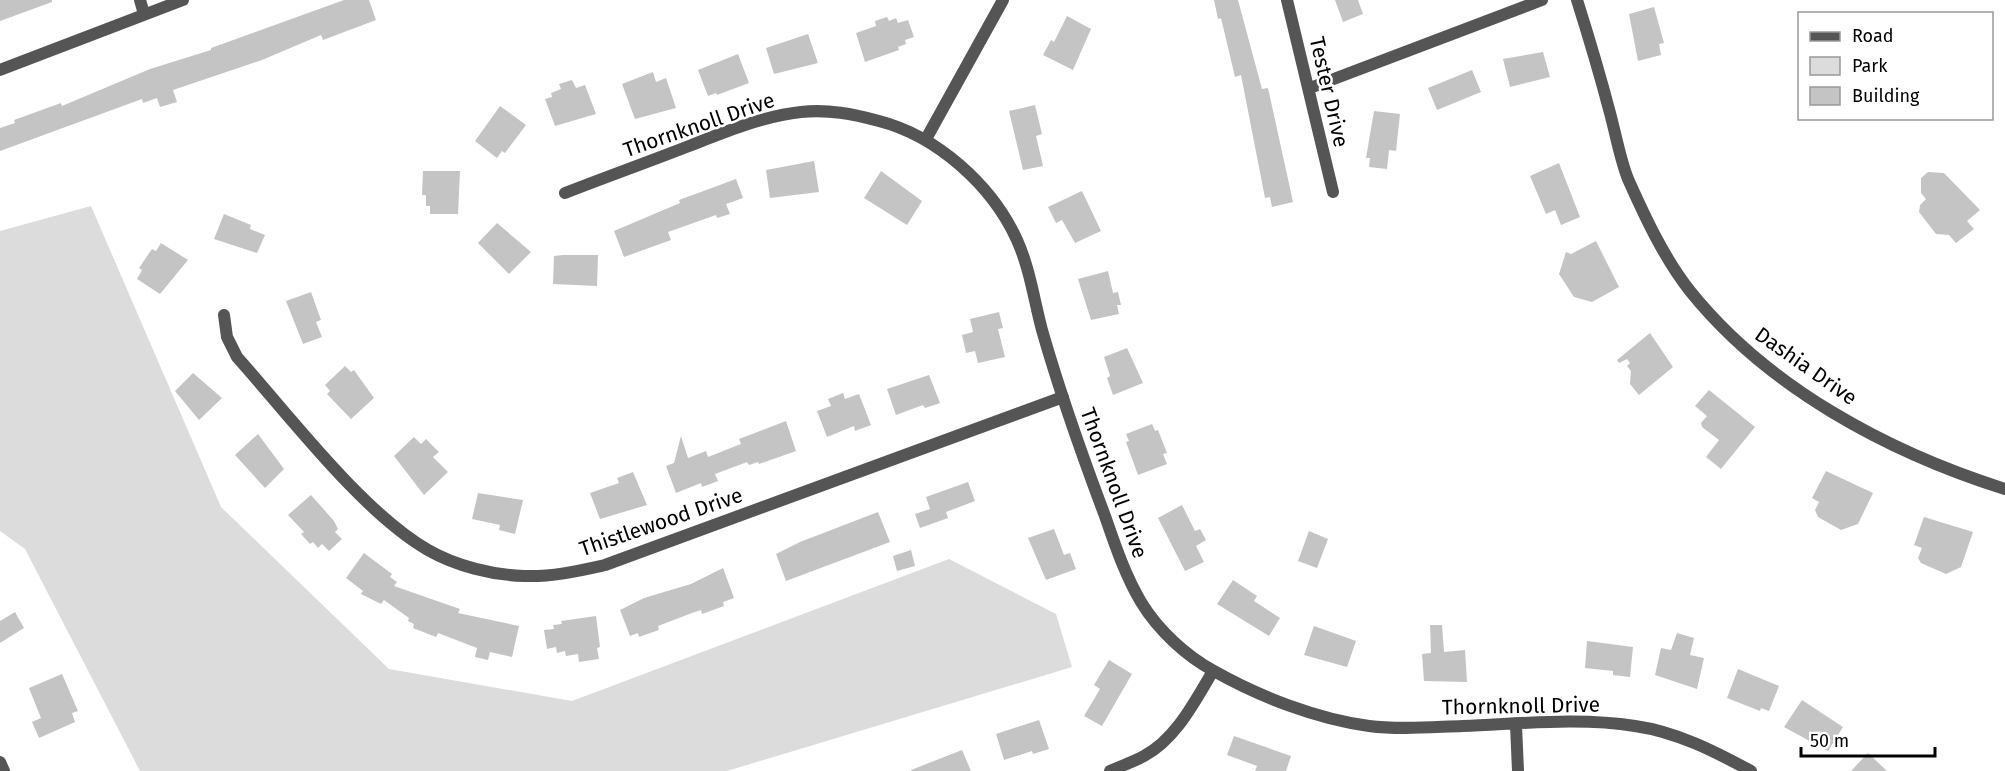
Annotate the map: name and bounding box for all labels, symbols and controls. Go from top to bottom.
legend [1798,12,1993,120]
text: Road [1852,25,1894,47]
street label: Tester Drive [1304,34,1354,150]
text: Park [1852,55,1888,77]
text: Building [1852,85,1920,107]
street label: Thornknoll Drive [620,87,778,163]
street label: Dashia Drive [1750,321,1862,411]
street label: Thornknoll Drive [1075,404,1153,562]
street label: Thistlewood Drive [576,482,746,562]
street label: Thornknoll Drive [1442,692,1600,720]
scale bar [1801,720,1934,758]
text: 50 m [1810,730,1849,752]

